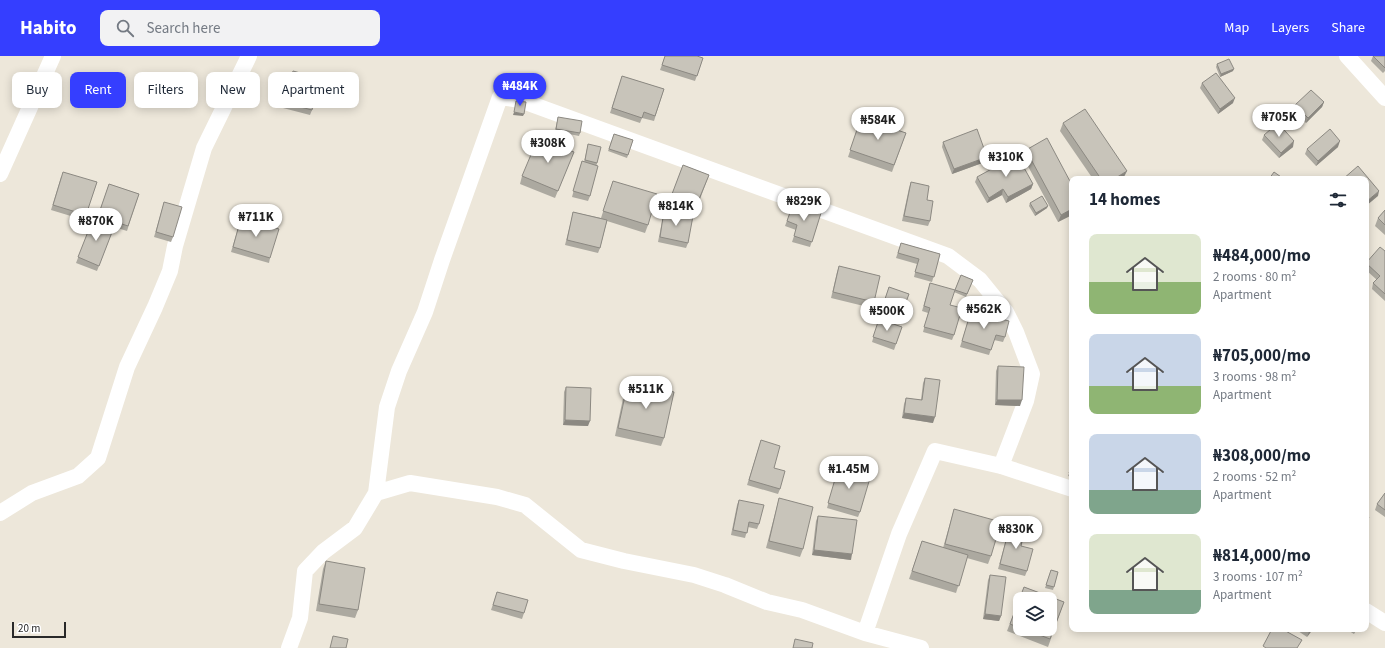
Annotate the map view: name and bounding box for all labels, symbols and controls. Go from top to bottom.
search box [100,10,380,46]
text: Habito [20,15,76,42]
icon: search [114,17,136,39]
text: Search here [146,18,220,39]
text: Map [1224,18,1249,38]
text: Layers [1271,18,1309,38]
text: Share [1331,18,1365,38]
chip: Buy [12,72,62,108]
chip: Rent [70,72,126,108]
chip: Filters [134,72,198,108]
chip: New [206,72,260,108]
chip: Apartment [268,72,359,108]
pin: ₦484K [492,73,548,107]
text: ₦484K [502,77,538,95]
pin: ₦705K [1251,104,1307,138]
pin: ₦584K [850,107,906,141]
text: ₦705K [1261,108,1297,126]
text: ₦584K [860,111,896,129]
pin: ₦308K [520,130,576,164]
text: ₦308K [530,134,566,152]
pin: ₦310K [978,144,1034,178]
text: ₦310K [988,148,1024,166]
pin: ₦829K [776,188,832,222]
text: 14 homes [1089,188,1160,212]
icon: filters [1327,189,1349,211]
text: ₦829K [786,192,822,210]
pin: ₦814K [648,193,704,227]
text: ₦814K [658,197,694,215]
pin: ₦711K [228,204,284,238]
pin: ₦870K [68,208,124,242]
text: ₦711K [238,208,274,226]
text: ₦870K [78,212,114,230]
text: ₦484,000/mo [1213,244,1311,268]
icon: home [1121,250,1169,298]
text: 2 rooms · 80 m² [1213,268,1296,286]
text: Apartment [1213,286,1271,304]
pin: ₦562K [956,296,1012,330]
pin: ₦500K [859,298,915,332]
text: ₦562K [966,300,1002,318]
text: ₦500K [869,302,905,320]
text: ₦705,000/mo [1213,344,1311,368]
icon: home [1121,350,1169,398]
text: 3 rooms · 98 m² [1213,368,1296,386]
pin: ₦511K [618,376,674,410]
text: ₦511K [628,380,664,398]
text: Apartment [1213,386,1271,404]
text: ₦308,000/mo [1213,444,1311,468]
icon: home [1121,450,1169,498]
pin: ₦1.45M [816,456,882,490]
text: ₦1.45M [828,460,870,478]
text: 2 rooms · 52 m² [1213,468,1296,486]
text: Apartment [1213,486,1271,504]
pin: ₦830K [988,516,1044,550]
text: ₦830K [998,520,1034,538]
text: ₦814,000/mo [1213,544,1311,568]
icon: home [1121,550,1169,598]
text: 3 rooms · 107 m² [1213,568,1303,586]
text: Apartment [1213,586,1271,604]
map controls [1013,592,1057,636]
button: layers [1013,592,1057,636]
scale bar [12,620,66,639]
text: 20 m [18,621,40,636]

